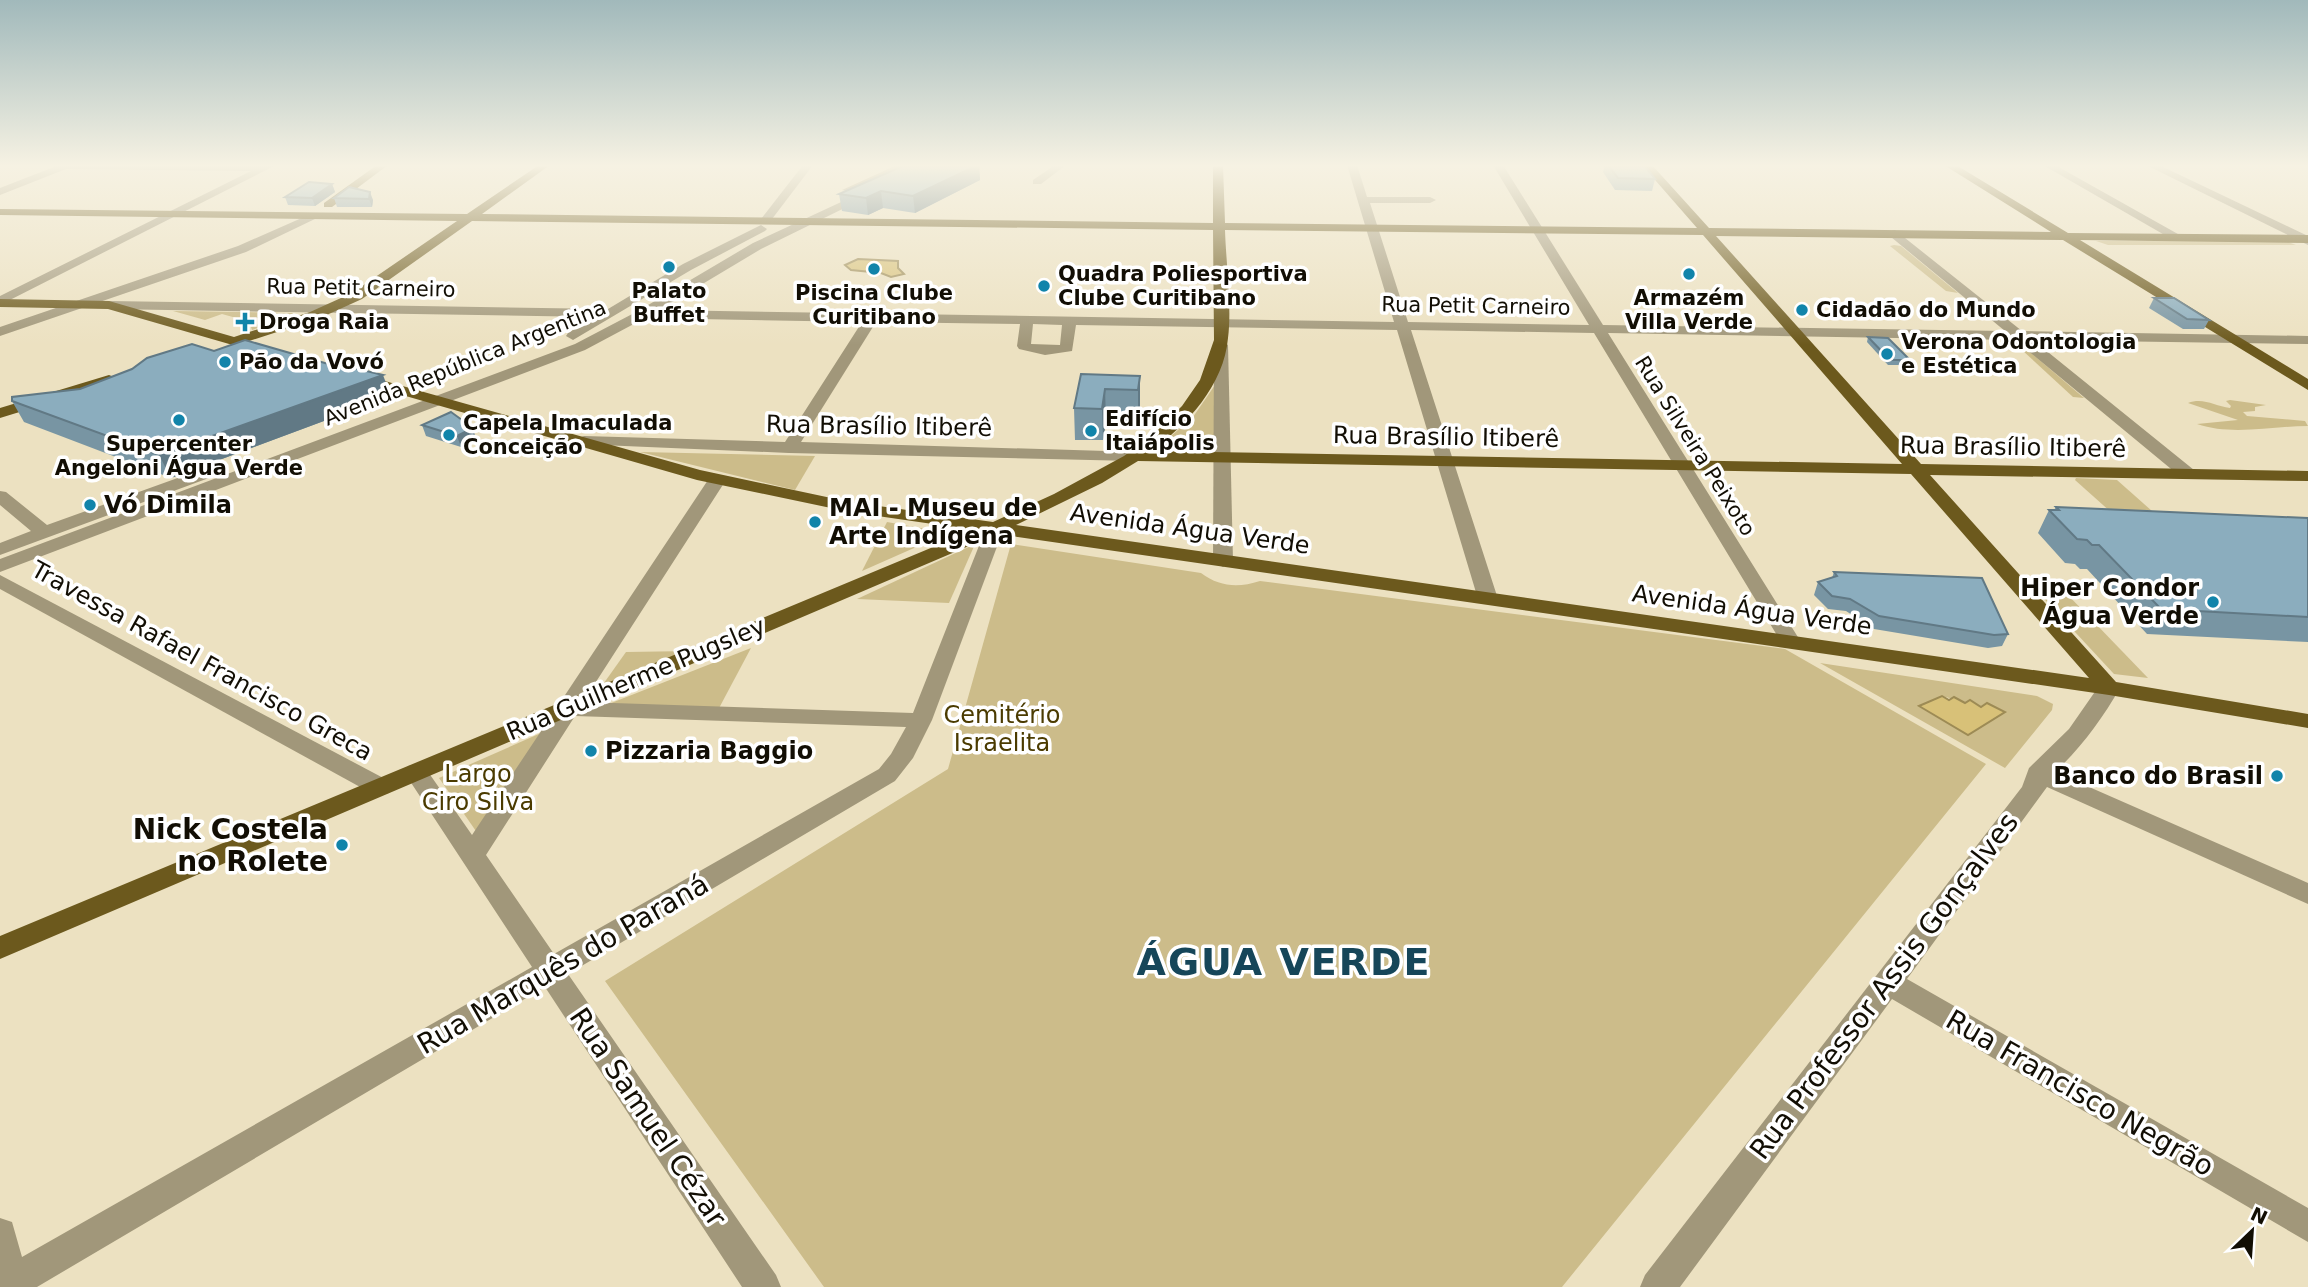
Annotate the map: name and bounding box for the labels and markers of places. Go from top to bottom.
marker: Palato Buffet [661,259,677,275]
marker: Piscina Clube Curitibano [866,261,882,277]
place label: Quadra Poliesportiva Clube Curitibano [1058,262,1308,310]
marker: Armazém Villa Verde [1681,266,1697,282]
marker: Quadra Poliesportiva Clube Curitibano [1036,278,1052,294]
place label: Palato Buffet [632,279,706,327]
place label: Piscina Clube Curitibano [795,281,953,329]
place label: Armazém Villa Verde [1625,286,1753,334]
place label: Cidadão do Mundo [1816,298,2036,322]
marker: Cidadão do Mundo [1794,302,1810,318]
place label: Droga Raia [259,310,389,334]
marker: Droga Raia [237,314,253,330]
place label: Verona Odontologia e Estética [1901,330,2136,378]
marker: Verona Odontologia e Estética [1879,346,1895,362]
place label: Pão da Vovó [239,350,384,374]
marker: Pão da Vovó [217,354,233,370]
place label: Edifício Itaiápolis [1105,407,1215,455]
place label: Capela Imaculada Conceição [463,411,672,459]
marker: Supercenter Angeloni Água Verde [171,412,187,428]
marker: Edifício Itaiápolis [1083,423,1099,439]
marker: Capela Imaculada Conceição [441,427,457,443]
place label: Supercenter Angeloni Água Verde [55,432,303,480]
place label: Vó Dimila [104,491,232,519]
place label: MAI - Museu de Arte Indígena [829,494,1038,550]
marker: Vó Dimila [82,497,98,513]
marker: MAI - Museu de Arte Indígena [807,514,823,530]
place label: Hiper Condor Água Verde [2020,574,2199,630]
marker: Hiper Condor Água Verde [2205,594,2221,610]
place label: Pizzaria Baggio [605,737,813,765]
marker: Pizzaria Baggio [583,743,599,759]
place label: Banco do Brasil [2053,762,2263,790]
marker: Banco do Brasil [2269,768,2285,784]
place label: Nick Costela no Rolete [133,813,328,878]
marker: Nick Costela no Rolete [334,837,350,853]

